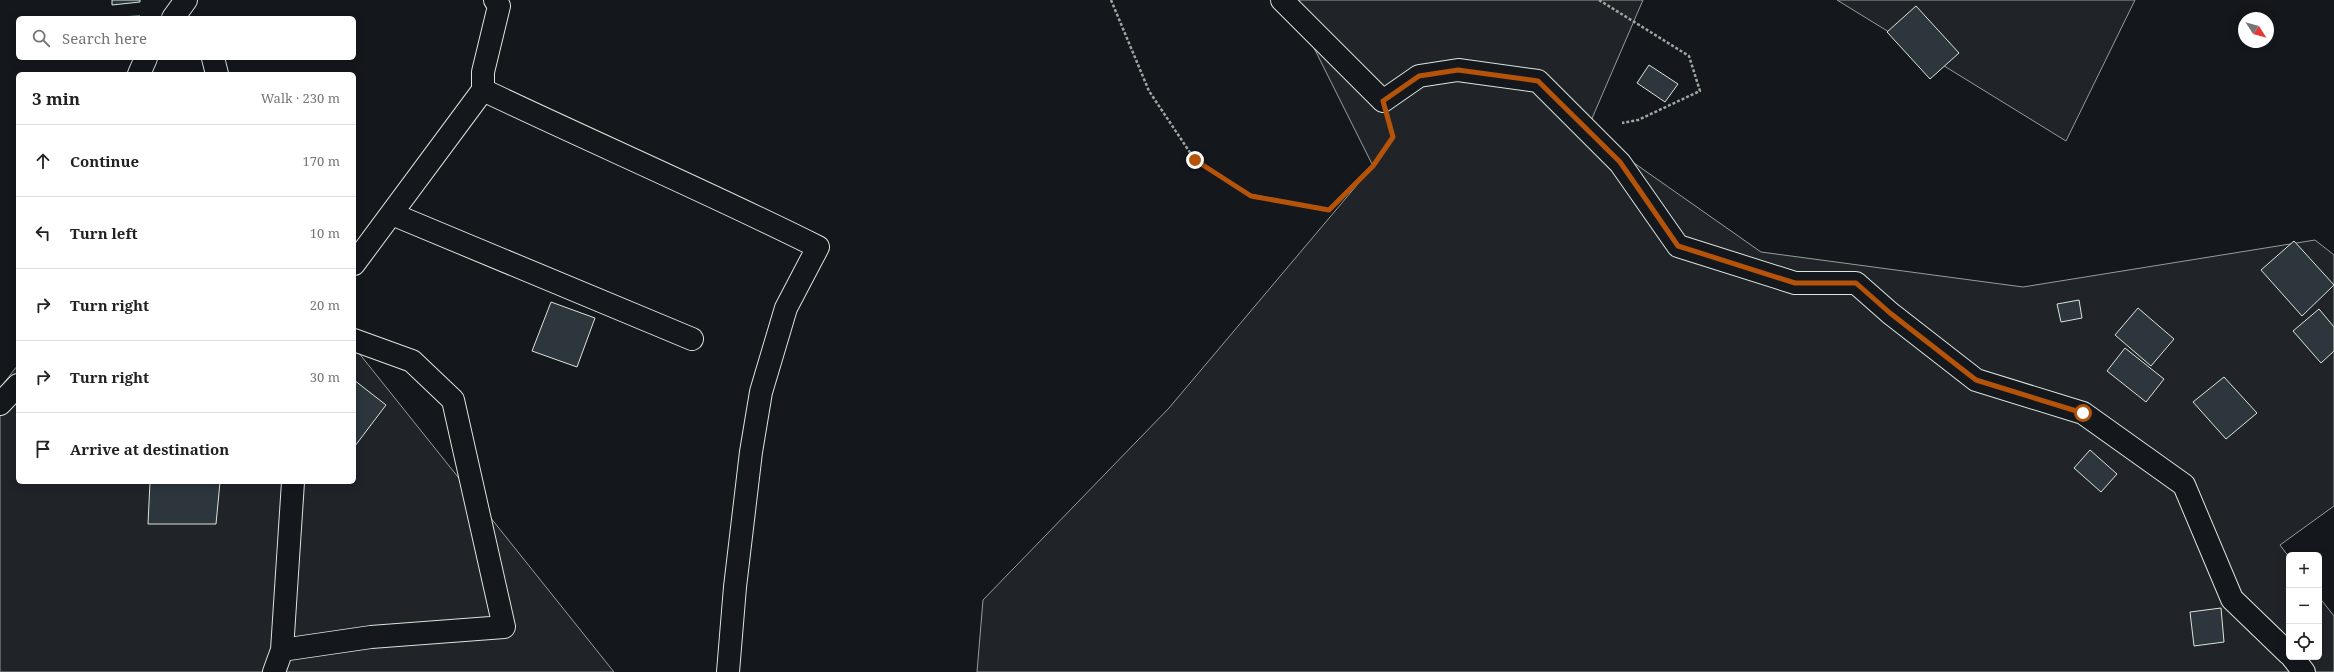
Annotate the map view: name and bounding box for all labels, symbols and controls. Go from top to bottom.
north arrow [2238,12,2274,48]
search box [16,16,356,60]
icon: search [30,27,52,49]
text: Search here [62,28,147,48]
text: 3 min [32,87,80,110]
text: Walk · 230 m [261,89,340,107]
icon: ahead [32,150,54,172]
text: Continue [70,151,139,171]
route end [1186,151,1204,169]
text: 170 m [303,152,340,170]
icon: left [32,222,54,244]
text: Turn left [70,223,138,243]
text: 10 m [310,224,340,242]
icon: right [32,294,54,316]
text: Turn right [70,295,149,315]
text: 20 m [310,296,340,314]
icon: right [32,366,54,388]
text: Turn right [70,367,149,387]
text: 30 m [310,368,340,386]
route start [2074,404,2092,422]
icon: arrive [32,438,54,460]
text: Arrive at destination [70,439,229,459]
map controls [2286,552,2322,660]
button: + [2286,552,2322,588]
button: − [2286,588,2322,624]
button: locate [2286,624,2322,660]

